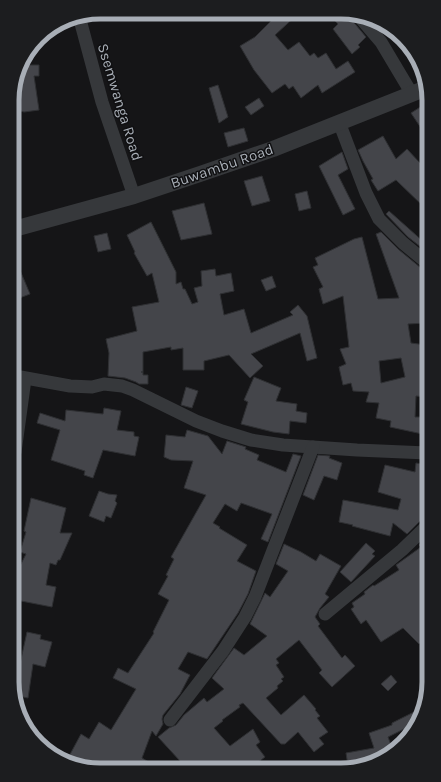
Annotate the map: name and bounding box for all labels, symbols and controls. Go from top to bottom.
street label: Ssemwanga Road [94,41,146,163]
street label: Buwambu Road [168,140,276,192]

